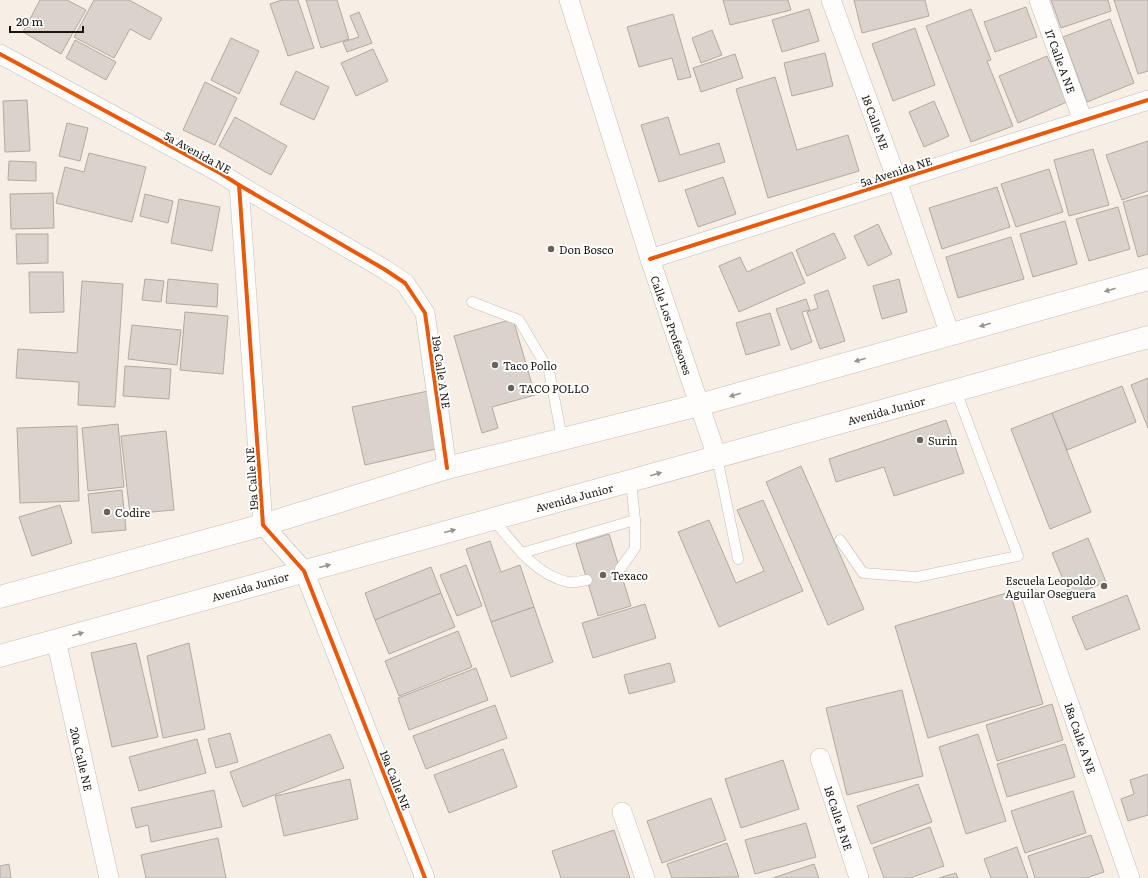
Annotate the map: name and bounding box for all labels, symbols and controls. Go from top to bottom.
scale bar [10,8,83,34]
text: 20 m [16,12,43,30]
street label: 17 Calle A NE [1042,27,1080,95]
street label: 18 Calle NE [859,92,893,152]
street label: 5a Avenida NE [161,127,235,177]
street label: 5a Avenida NE [858,152,934,190]
place label: Don Bosco [559,241,614,257]
marker: Don Bosco [546,244,556,254]
street label: Calle Los Profesores [648,273,696,377]
one-way arrow [1104,287,1116,293]
one-way arrow [979,322,991,328]
street label: 19a Calle A NE [429,334,455,410]
place label: Taco Pollo [503,357,557,373]
one-way arrow [854,357,866,363]
marker: Taco Pollo [490,360,500,370]
place label: TACO POLLO [519,380,589,396]
marker: TACO POLLO [506,383,516,393]
one-way arrow [729,392,741,398]
street label: Avenida Junior [845,392,927,428]
place label: Surin [928,432,958,448]
marker: Surin [915,435,925,445]
street label: 19a Calle NE [241,447,261,511]
one-way arrow [651,471,663,477]
street label: Avenida Junior [533,479,615,515]
place label: Codire [115,504,151,520]
marker: Codire [102,507,112,517]
one-way arrow [444,528,456,534]
one-way arrow [319,563,331,569]
street label: Avenida Junior [209,567,291,605]
place label: Texaco [611,567,648,583]
marker: Texaco [598,570,608,580]
place label: Escuela Leopoldo Aguilar Oseguera [1005,572,1096,601]
marker: Escuela Leopoldo Aguilar Oseguera [1099,581,1109,591]
one-way arrow [72,631,84,637]
street label: 18a Calle A NE [1061,700,1101,776]
street label: 20a Calle NE [67,726,97,792]
street label: 19a Calle NE [377,748,415,812]
street label: 18 Calle B NE [821,784,857,852]

